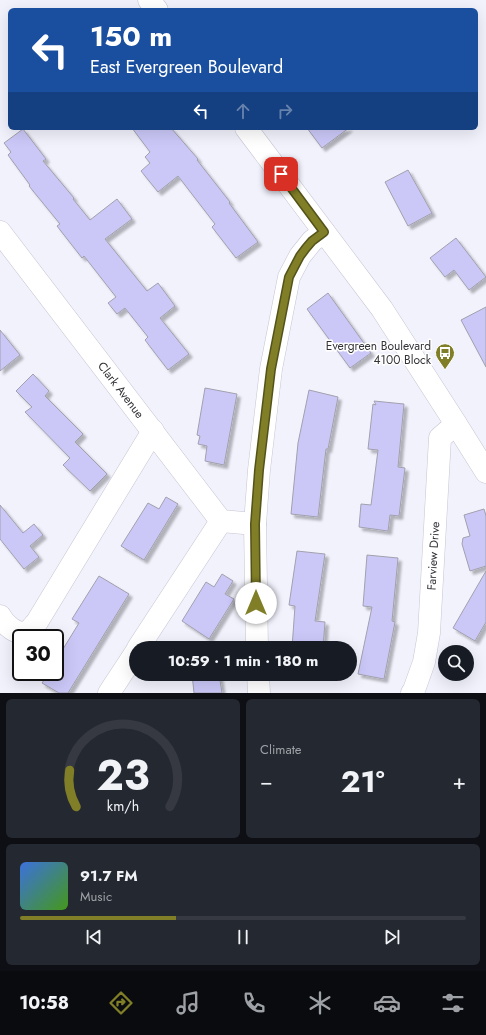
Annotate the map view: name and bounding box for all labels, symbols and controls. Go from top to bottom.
text: 150 m [90,16,172,57]
icon: left [24,24,76,76]
text: East Evergreen Boulevard [90,54,283,80]
icon: left [190,100,212,122]
icon: ahead [232,100,254,122]
icon: right [274,100,296,122]
pin [264,157,298,191]
icon: arrive [270,163,292,185]
place label: Evergreen Boulevard 4100 Block [326,337,432,369]
bus stop icon: Evergreen Boulevard 4100 Block [434,342,456,370]
street label: Clark Avenue [93,358,148,422]
street label: Farview Drive [422,521,444,591]
position arrow [235,582,277,624]
speed limit sign: 30 [12,629,64,681]
map controls [438,645,474,681]
button: search [438,645,474,681]
text: 10:59 · 1 min · 180 m [168,650,318,672]
text: Climate [260,740,301,759]
text: 23 [96,744,150,805]
text: 21° [341,760,385,803]
text: − [260,765,273,797]
text: + [452,765,466,797]
text: km/h [107,795,139,815]
text: 91.7 FM [80,865,138,887]
text: Music [80,887,112,906]
icon: previous [83,926,105,948]
icon: pause [232,926,254,948]
icon: next [381,926,403,948]
icon: directions [107,989,135,1017]
icon: music [174,989,202,1017]
icon: phone [240,989,268,1017]
icon: climate [306,989,334,1017]
icon: car [373,989,401,1017]
icon: filters [439,989,467,1017]
text: 10:58 [19,990,69,1016]

